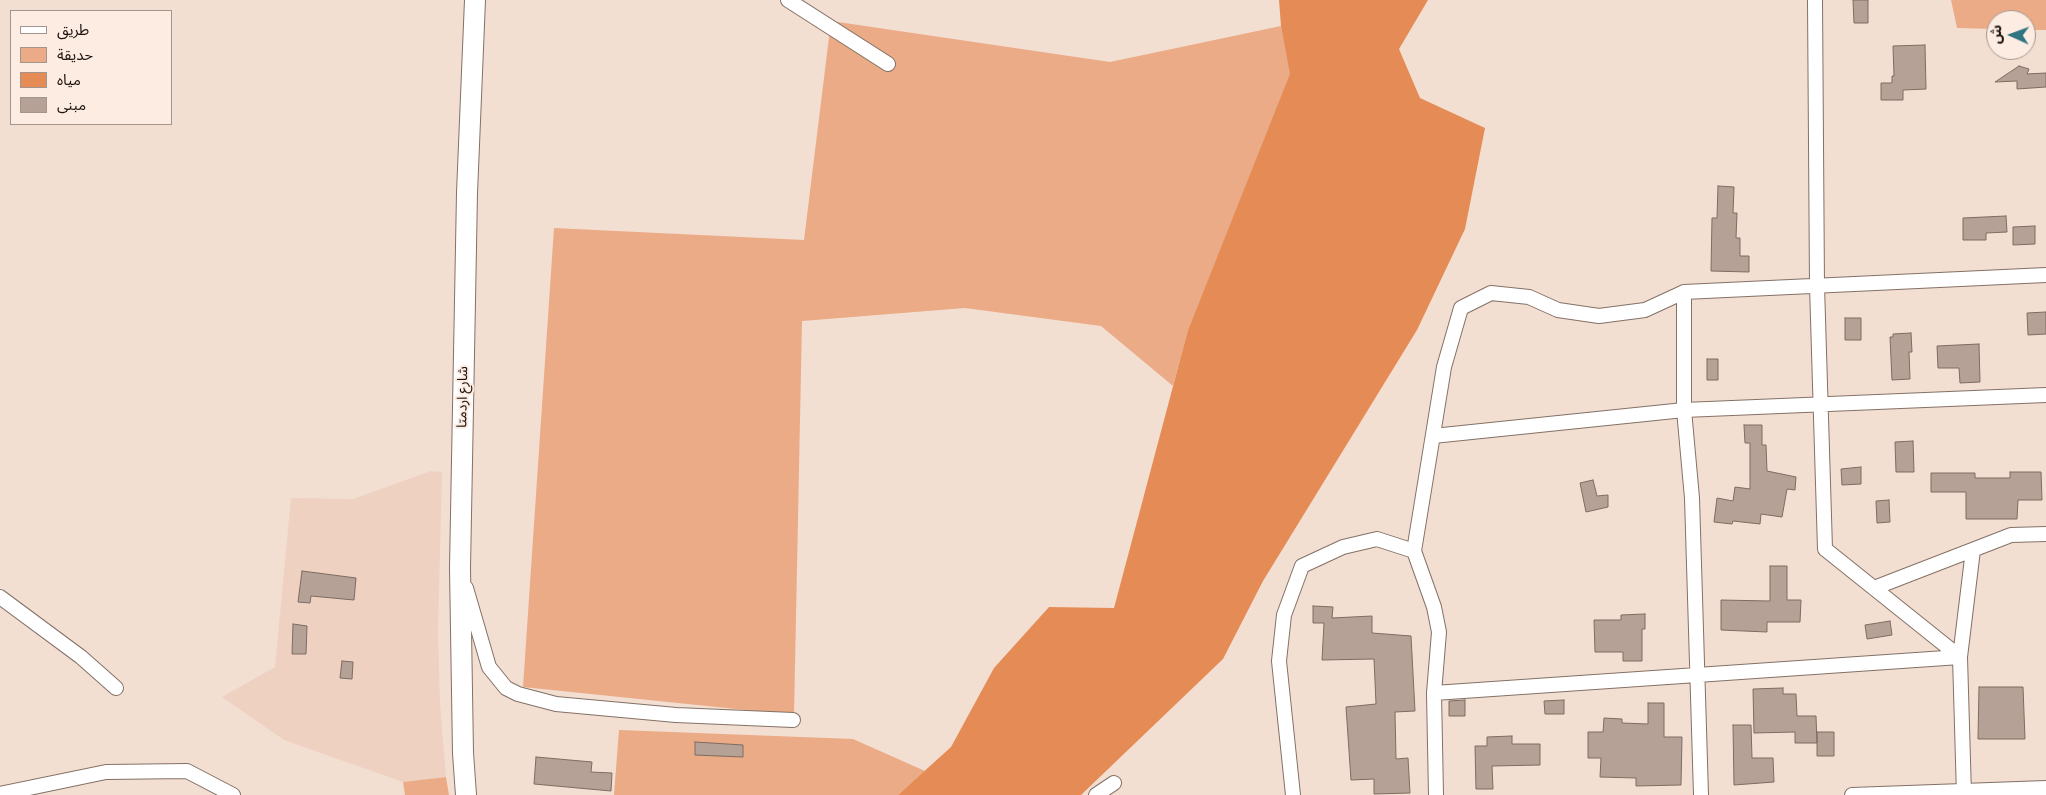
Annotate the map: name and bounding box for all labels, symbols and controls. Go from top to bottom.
legend [10,10,172,125]
north arrow [1986,10,2036,60]
text: طريق [57,21,89,39]
text: ش [1988,25,2005,44]
text: حديقة [57,46,93,64]
text: مياه [57,71,81,89]
text: مبنى [57,96,86,114]
street label: شارع اردمتا [454,366,472,428]

